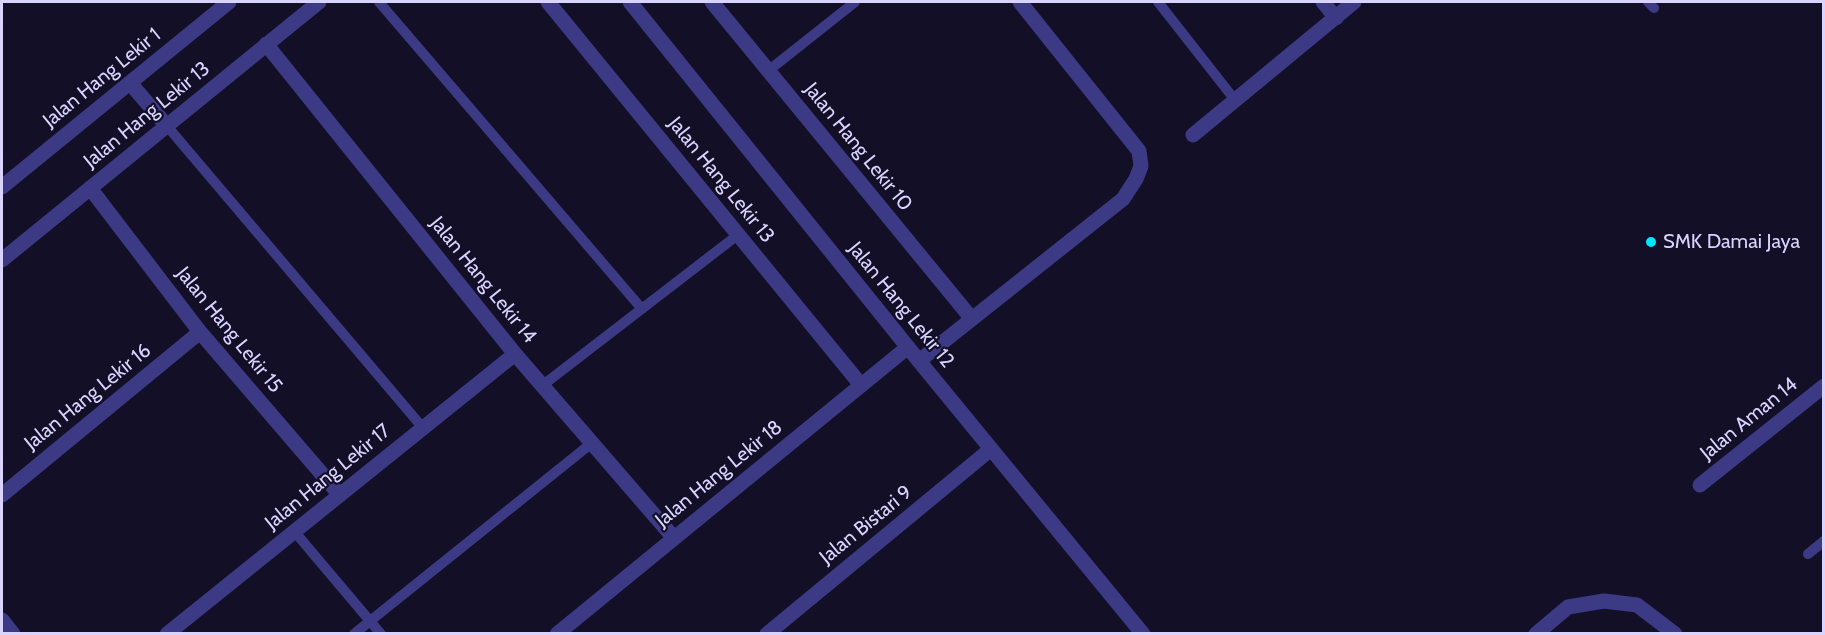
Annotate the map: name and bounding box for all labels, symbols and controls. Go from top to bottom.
street label: Jalan Hang Lekir 1 [38,23,166,133]
street label: Jalan Hang Lekir 13 [79,57,215,173]
street label: Jalan Hang Lekir 10 [799,78,917,216]
street label: Jalan Hang Lekir 13 [663,112,779,248]
street label: Jalan Hang Lekir 14 [425,212,541,348]
place label: SMK Damai Jaya [1663,230,1800,254]
marker: SMK Damai Jaya [1644,235,1658,249]
street label: Jalan Hang Lekir 12 [843,237,959,373]
street label: Jalan Hang Lekir 15 [171,262,287,398]
street label: Jalan Hang Lekir 16 [20,339,156,455]
street label: Jalan Aman 14 [1696,373,1802,465]
street label: Jalan Hang Lekir 18 [651,415,787,533]
street label: Jalan Hang Lekir 17 [260,419,396,535]
street label: Jalan Bistari 9 [815,481,917,569]

